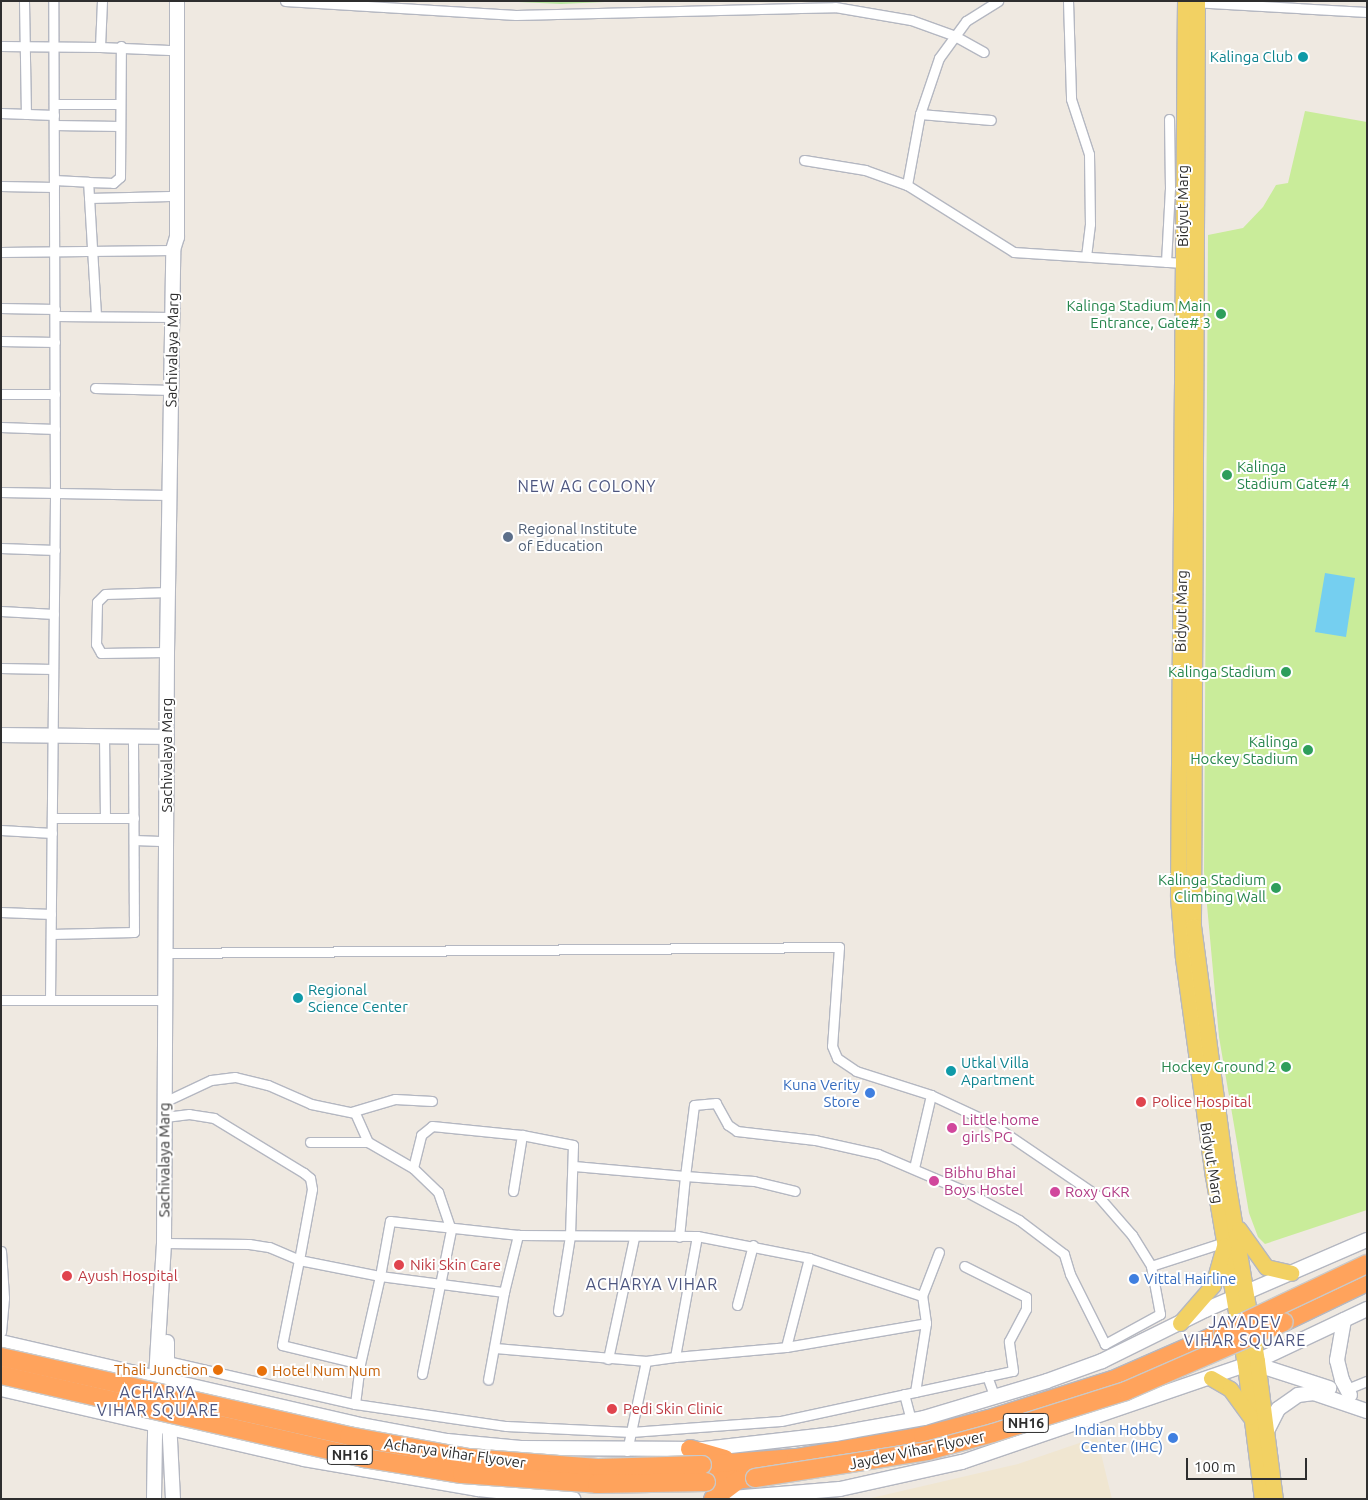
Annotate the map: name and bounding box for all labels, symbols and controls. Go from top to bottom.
place label: Kalinga Club [1210,48,1293,66]
marker: Kalinga Club [1297,51,1309,63]
street label: Bidyut Marg [1174,165,1192,247]
street label: Sachivalaya Marg [162,292,182,408]
place label: Kalinga Stadium Main Entrance, Gate# 3 [1067,296,1211,331]
marker: Kalinga Stadium Main Entrance, Gate# 3 [1215,308,1227,320]
place label: Kalinga Stadium Gate# 4 [1237,457,1349,492]
marker: Kalinga Stadium Gate# 4 [1221,469,1233,481]
district label: NEW AG COLONY [516,476,658,496]
place label: Regional Institute of Education [518,519,637,554]
marker: Regional Institute of Education [502,531,514,543]
street label: Bidyut Marg [1171,570,1191,652]
place label: Kalinga Stadium [1168,663,1276,681]
marker: Kalinga Stadium [1280,666,1292,678]
street label: Sachivalaya Marg [158,698,176,812]
place label: Kalinga Hockey Stadium [1190,732,1298,767]
marker: Kalinga Hockey Stadium [1302,744,1314,756]
place label: Kalinga Stadium Climbing Wall [1158,870,1266,905]
marker: Kalinga Stadium Climbing Wall [1270,882,1282,894]
place label: Regional Science Center [308,980,408,1015]
marker: Regional Science Center [292,992,304,1004]
place label: Utkal Villa Apartment [961,1053,1034,1088]
place label: Hockey Ground 2 [1161,1058,1276,1076]
marker: Hockey Ground 2 [1280,1061,1292,1073]
marker: Utkal Villa Apartment [945,1065,957,1077]
place label: Kuna Verity Store [783,1075,860,1110]
marker: Kuna Verity Store [864,1087,876,1099]
place label: Police Hospital [1152,1093,1251,1111]
marker: Police Hospital [1134,1095,1148,1109]
street label: Sachivalaya Marg [155,1103,173,1217]
place label: Little home girls PG [962,1110,1039,1145]
street label: Bidyut Marg [1197,1121,1227,1205]
marker: Little home girls PG [946,1122,958,1134]
place label: Bibhu Bhai Boys Hostel [944,1163,1023,1198]
marker: Bibhu Bhai Boys Hostel [928,1175,940,1187]
place label: Roxy GKR [1065,1183,1130,1201]
marker: Roxy GKR [1049,1186,1061,1198]
place label: Niki Skin Care [410,1256,501,1274]
marker: Niki Skin Care [392,1258,406,1272]
place label: Ayush Hospital [78,1267,178,1285]
marker: Ayush Hospital [60,1269,74,1283]
place label: Vittal Hairline [1144,1270,1236,1288]
marker: Vittal Hairline [1128,1273,1140,1285]
district label: ACHARYA VIHAR [584,1274,720,1294]
district label: JAYADEV VIHAR SQUARE [1182,1312,1308,1350]
place label: Thali Junction [114,1361,208,1379]
place label: Hotel Num Num [272,1362,381,1380]
marker: Thali Junction [212,1364,224,1376]
marker: Hotel Num Num [256,1365,268,1377]
district label: ACHARYA VIHAR SQUARE [95,1382,221,1420]
place label: Pedi Skin Clinic [623,1400,723,1418]
marker: Pedi Skin Clinic [605,1402,619,1416]
road number: NH16 [1002,1412,1050,1435]
place label: Indian Hobby Center (IHC) [1074,1420,1163,1455]
street label: Jaydev Vihar Flyover [848,1427,986,1473]
marker: Indian Hobby Center (IHC) [1167,1432,1179,1444]
street label: Acharya vihar Flyover [383,1434,527,1472]
road number: NH16 [326,1444,374,1466]
scale bar [1188,1448,1309,1480]
text: 100 m [1194,1458,1236,1475]

